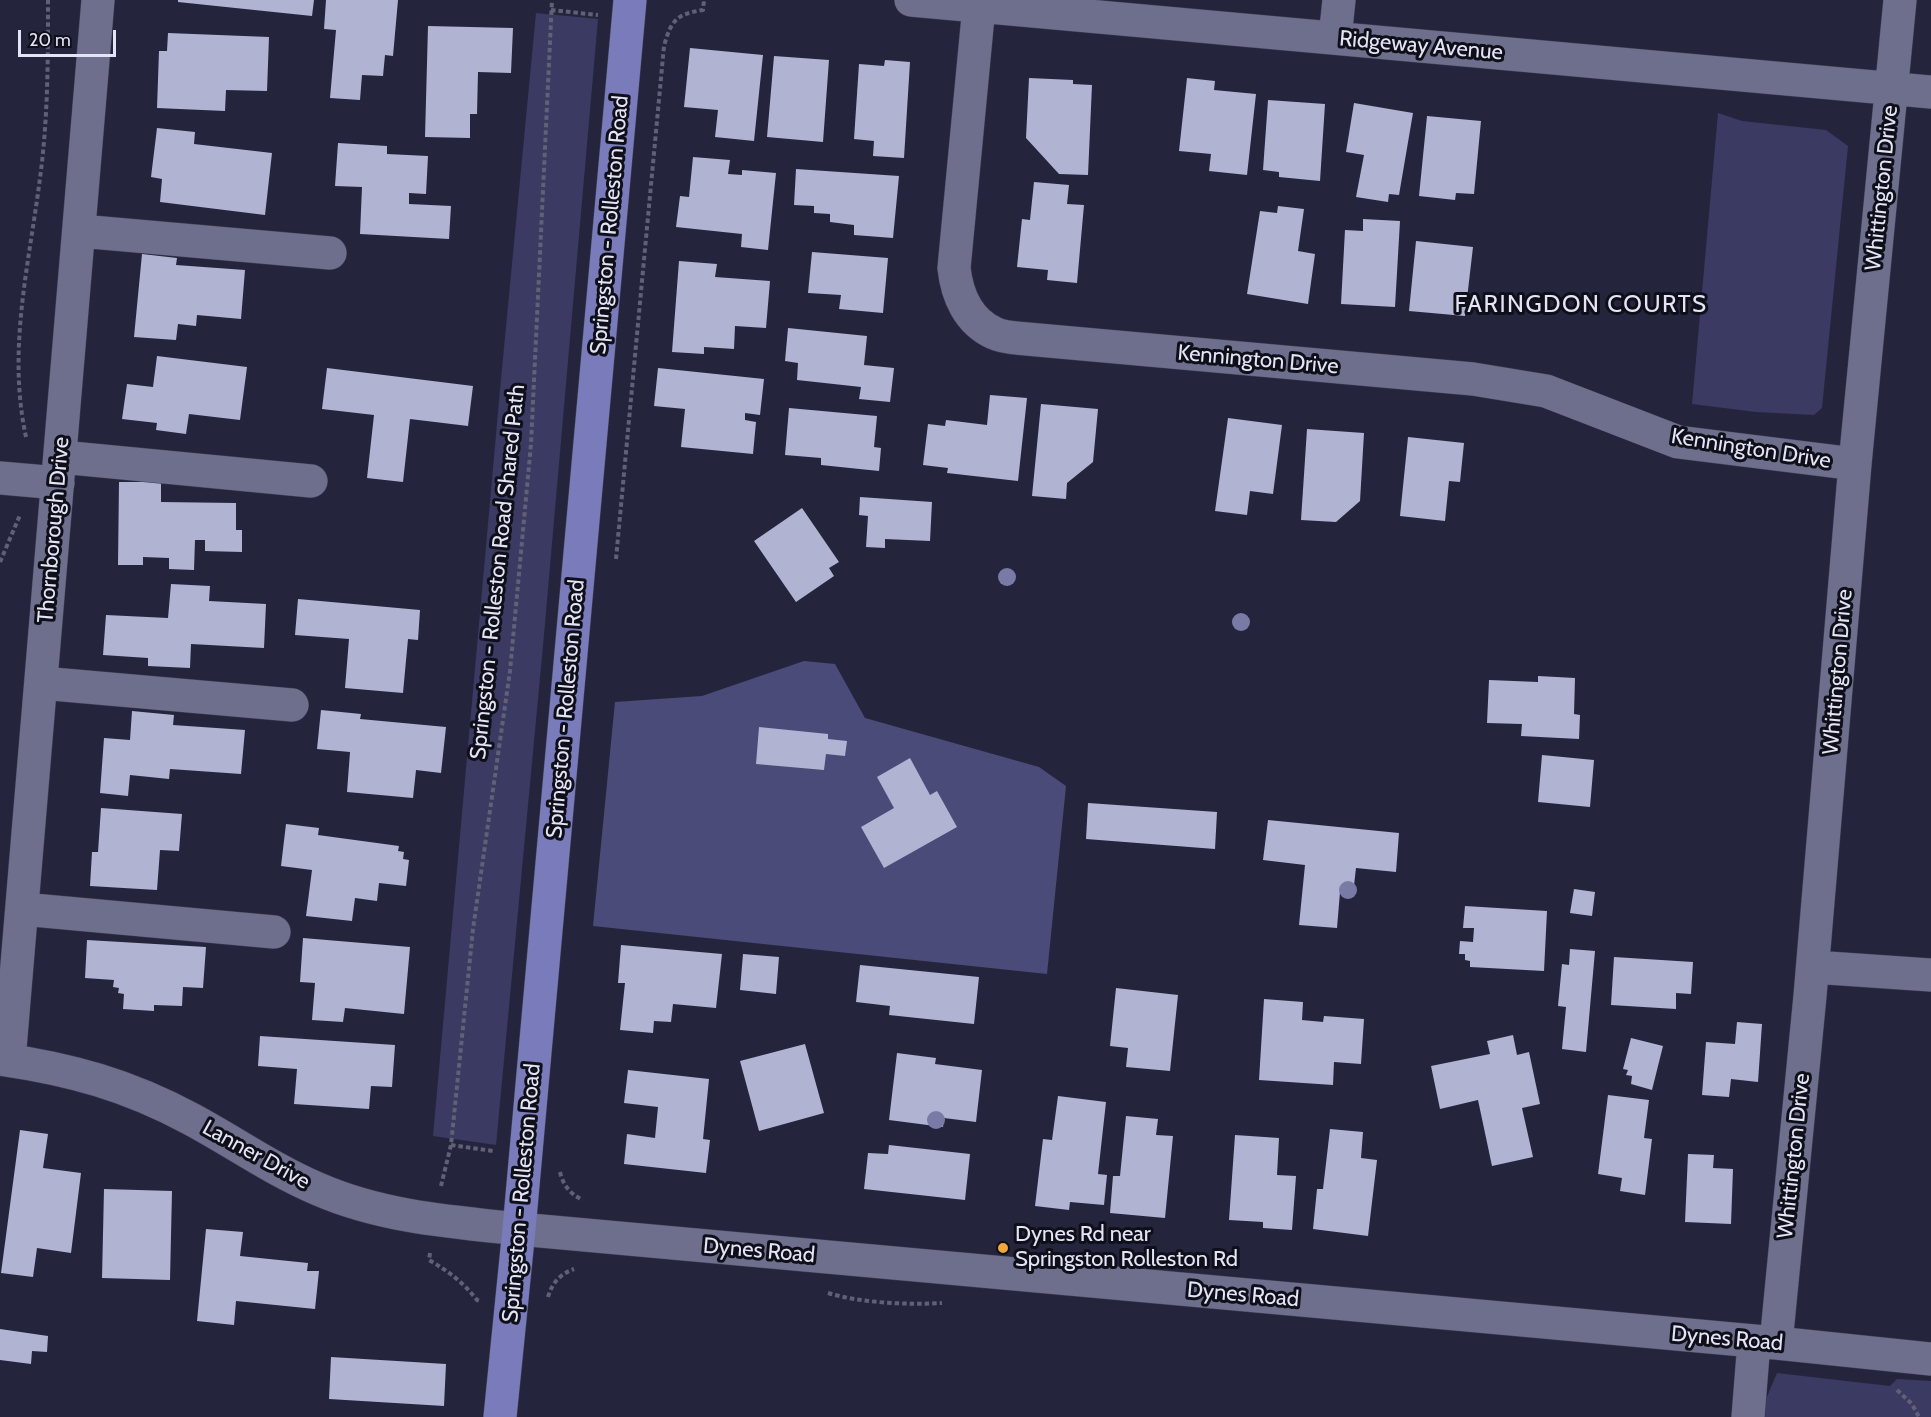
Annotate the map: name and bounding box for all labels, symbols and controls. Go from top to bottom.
scale bar [21,18,118,56]
street label: Ridgeway Avenue [1338,26,1504,66]
text: 20 m [29,29,71,51]
street label: Springston - Rolleston Road [586,94,634,356]
street label: Whittington Drive [1860,104,1904,272]
district label: FARINGDON COURTS [1454,291,1708,319]
street label: Kennington Drive [1176,340,1340,380]
street label: Springston - Rolleston Road Shared Path [465,383,531,761]
street label: Kennington Drive [1669,423,1833,475]
street label: Thornborough Drive [33,436,75,624]
street label: Springston - Rolleston Road [542,578,590,840]
street label: Whittington Drive [1818,588,1858,756]
street label: Springston - Rolleston Road [498,1062,546,1324]
street label: Whittington Drive [1772,1072,1816,1240]
street label: Lanner Drive [198,1115,314,1195]
place label: Dynes Rd near Springston Rolleston Rd [1015,1222,1238,1274]
street label: Dynes Road [702,1233,816,1269]
marker: Dynes Rd near Springston Rolleston Rd [996,1241,1010,1255]
street label: Dynes Road [1186,1277,1300,1313]
street label: Dynes Road [1670,1321,1784,1357]

